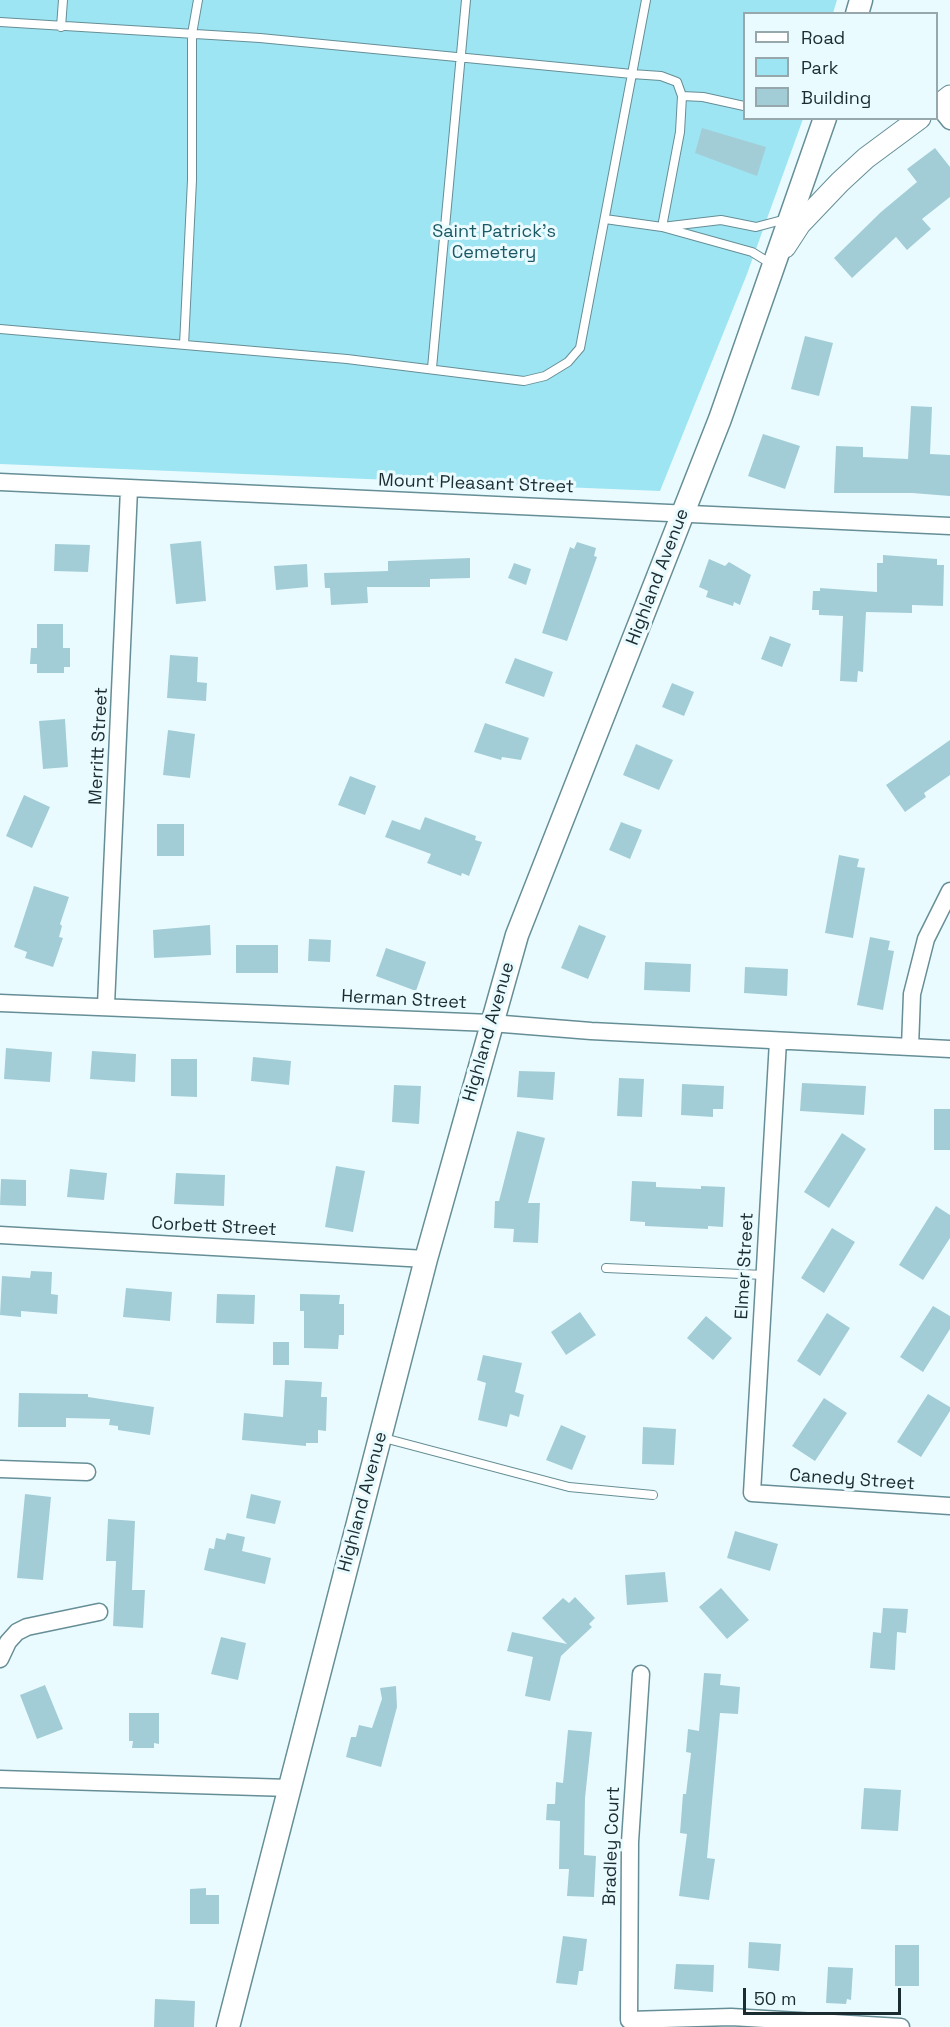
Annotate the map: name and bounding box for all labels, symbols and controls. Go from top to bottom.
legend [743,12,938,120]
text: Road [801,26,845,49]
text: Park [801,56,838,79]
text: Building [801,86,871,109]
park label: Saint Patrick's Cemetery [432,221,556,264]
street label: Mount Pleasant Street [378,470,574,498]
street label: Highland Avenue [622,506,694,648]
street label: Merritt Street [85,687,113,805]
street label: Highland Avenue [459,960,519,1104]
street label: Herman Street [341,986,467,1014]
street label: Elmer Street [731,1212,759,1320]
street label: Corbett Street [151,1213,277,1241]
street label: Highland Avenue [334,1429,392,1575]
street label: Canedy Street [788,1465,916,1495]
street label: Bradley Court [599,1786,625,1906]
scale bar [746,1976,904,2014]
text: 50 m [754,1987,796,2010]

